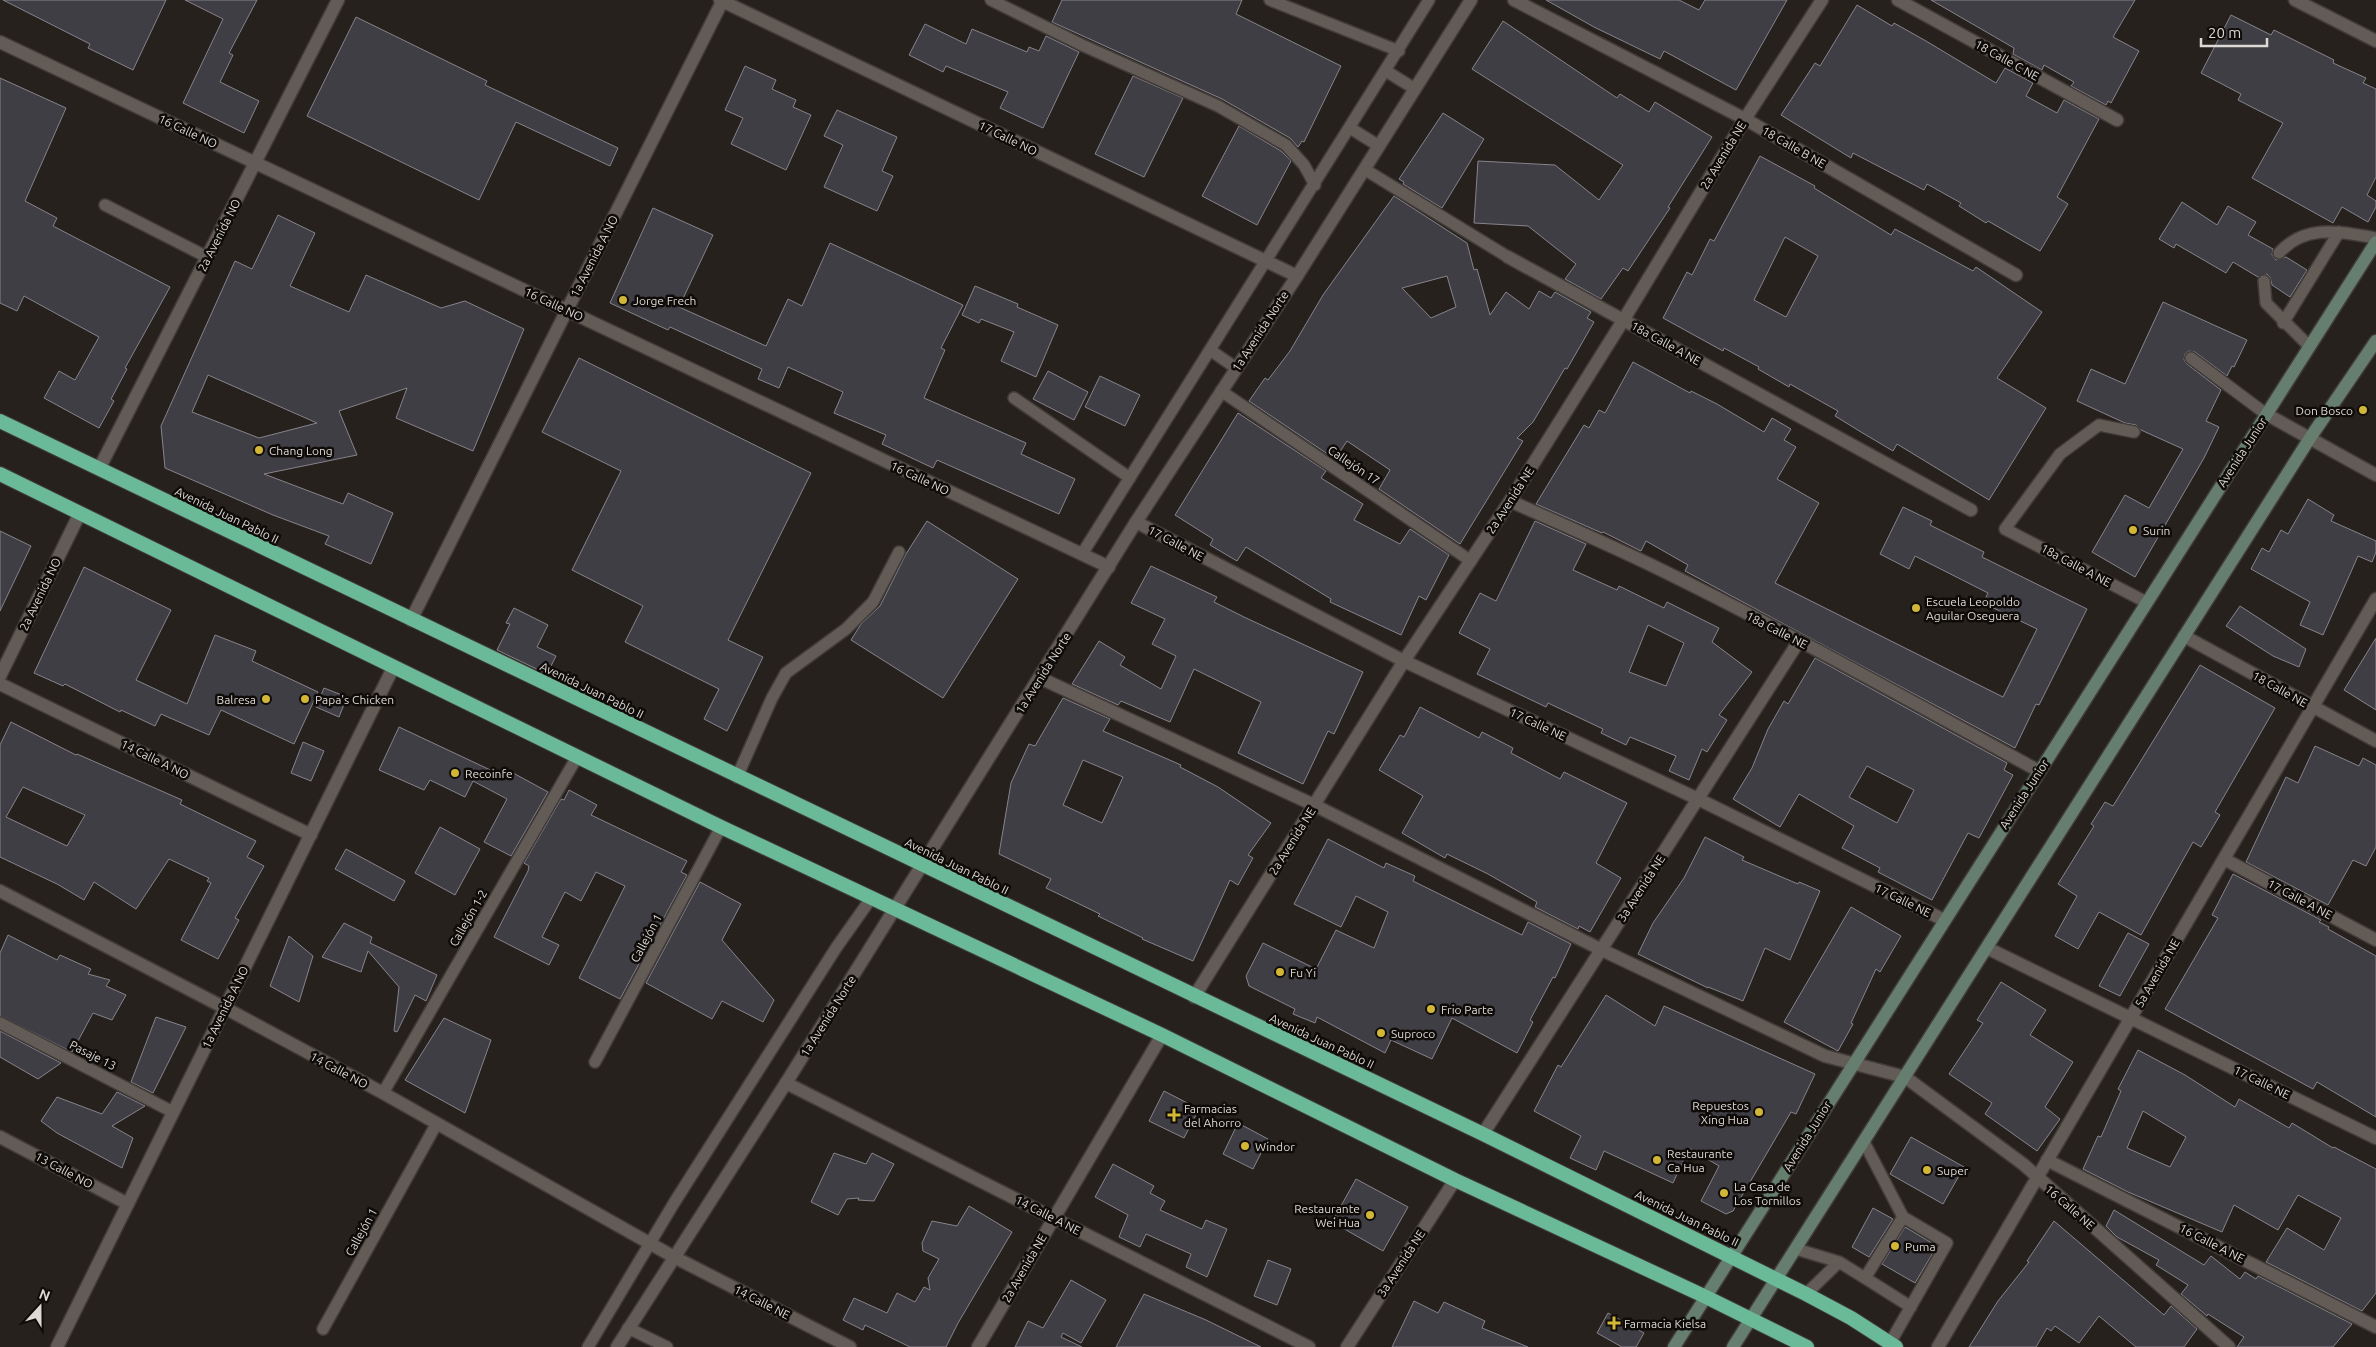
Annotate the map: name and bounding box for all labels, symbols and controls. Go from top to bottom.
scale bar [2201,15,2267,47]
text: 20 m [2208,24,2241,41]
street label: 18 Calle C NE [1973,37,2041,83]
street label: 16 Calle NO [157,112,219,150]
street label: 17 Calle NO [977,118,1039,158]
street label: 2a Avenida NE [1698,119,1748,191]
street label: 18 Calle B NE [1760,124,1828,171]
street label: 2a Avenida NO [195,197,243,273]
street label: 1a Avenida A NO [568,213,620,299]
street label: 16 Calle NO [523,285,585,323]
street label: 1a Avenida Norte [1229,288,1291,374]
marker: Jorge Frech [617,294,629,306]
place label: Jorge Frech [633,294,696,307]
street label: 18a Calle A NE [1629,319,1703,368]
place label: Don Bosco [2295,404,2353,417]
marker: Don Bosco [2357,404,2369,416]
street label: Avenida Junior [2215,415,2269,489]
street label: Callejón 17 [1326,443,1382,487]
marker: Chang Long [253,444,265,456]
place label: Chang Long [269,444,333,457]
street label: 16 Calle NO [889,459,951,497]
street label: 2a Avenida NE [1484,464,1537,536]
street label: Avenida Juan Pablo II [173,484,281,546]
street label: 17 Calle NE [1146,523,1206,563]
marker: Surin [2127,524,2139,536]
place label: Surin [2143,524,2170,537]
street label: 18a Calle A NE [2039,541,2113,589]
street label: 2a Avenida NO [17,555,63,633]
place label: Escuela Leopoldo Aguilar Oseguera [1926,595,2020,622]
marker: Escuela Leopoldo Aguilar Oseguera [1910,602,1922,614]
street label: 18a Calle NE [1744,609,1810,651]
street label: 1a Avenida Norte [1013,630,1073,716]
street label: Avenida Juan Pablo II [538,659,646,721]
street label: 18 Calle NE [2250,669,2310,710]
place label: Balresa [217,693,256,706]
marker: Balresa [260,693,272,705]
marker: Papa's Chicken [299,693,311,705]
place label: Papa's Chicken [315,693,394,706]
street label: 17 Calle NE [1508,705,1569,743]
street label: 14 Calle A NO [119,737,191,781]
street label: Avenida Junior [1997,757,2051,831]
marker: Recoinfe [449,767,461,779]
place label: Recoinfe [465,767,513,780]
street label: 2a Avenida NE [1266,805,1318,877]
street label: Avenida Juan Pablo II [903,835,1011,897]
street label: 3a Avenida NE [1615,852,1668,924]
street label: 17 Calle A NE [2265,877,2335,922]
street label: 17 Calle NE [1873,881,1933,919]
street label: Callejón 1-2 [447,887,489,949]
street label: Callejón 1 [628,912,664,964]
street label: 5a Avenida NE [2132,936,2182,1010]
street label: 1a Avenida A NO [199,964,251,1050]
marker: Fu Yi [1274,966,1286,978]
place label: Fu Yi [1290,966,1316,979]
street label: 1a Avenida Norte [798,973,858,1059]
marker: Frio Parte [1425,1003,1437,1015]
place label: Frio Parte [1441,1003,1493,1016]
street label: Avenida Juan Pablo II [1268,1011,1376,1071]
marker: Suproco [1375,1027,1387,1039]
place label: Suproco [1391,1027,1435,1040]
street label: Pasaje 13 [68,1038,118,1072]
street label: 14 Calle NO [308,1049,370,1091]
street label: 17 Calle NE [2232,1063,2292,1101]
street label: Avenida Junior [1780,1098,1834,1173]
place label: Repuestos Xing Hua [1692,1099,1749,1126]
place label: Farmacias del Ahorro [1184,1102,1241,1129]
marker: Repuestos Xing Hua [1753,1106,1765,1118]
marker: Farmacias del Ahorro [1168,1109,1180,1121]
marker: Windor [1239,1140,1251,1152]
place label: Windor [1255,1140,1295,1153]
place label: Restaurante Ca Hua [1667,1147,1733,1174]
street label: 13 Calle NO [33,1149,95,1191]
marker: Restaurante Ca Hua [1651,1154,1663,1166]
marker: Super [1921,1164,1933,1176]
place label: Super [1937,1164,1969,1177]
place label: La Casa de Los Tornillos [1734,1180,1801,1207]
street label: 16 Calle NE [2043,1182,2097,1232]
street label: Avenida Juan Pablo II [1633,1187,1741,1249]
marker: La Casa de Los Tornillos [1718,1187,1730,1199]
street label: 14 Calle A NE [1013,1193,1083,1237]
place label: Restaurante Wei Hua [1294,1202,1360,1229]
street label: Callejón 1 [343,1206,379,1258]
marker: Restaurante Wei Hua [1364,1209,1376,1221]
street label: 16 Calle A NE [2177,1221,2247,1265]
street label: 3a Avenida NE [1375,1227,1428,1299]
street label: 2a Avenida NE [999,1231,1049,1305]
marker: Puma [1889,1240,1901,1252]
place label: Puma [1905,1240,1936,1253]
north arrow [15,1282,65,1332]
street label: 14 Calle NE [732,1282,792,1322]
text: N [37,1286,52,1304]
marker: Farmacia Kielsa [1608,1317,1620,1329]
place label: Farmacia Kielsa [1624,1317,1706,1330]

